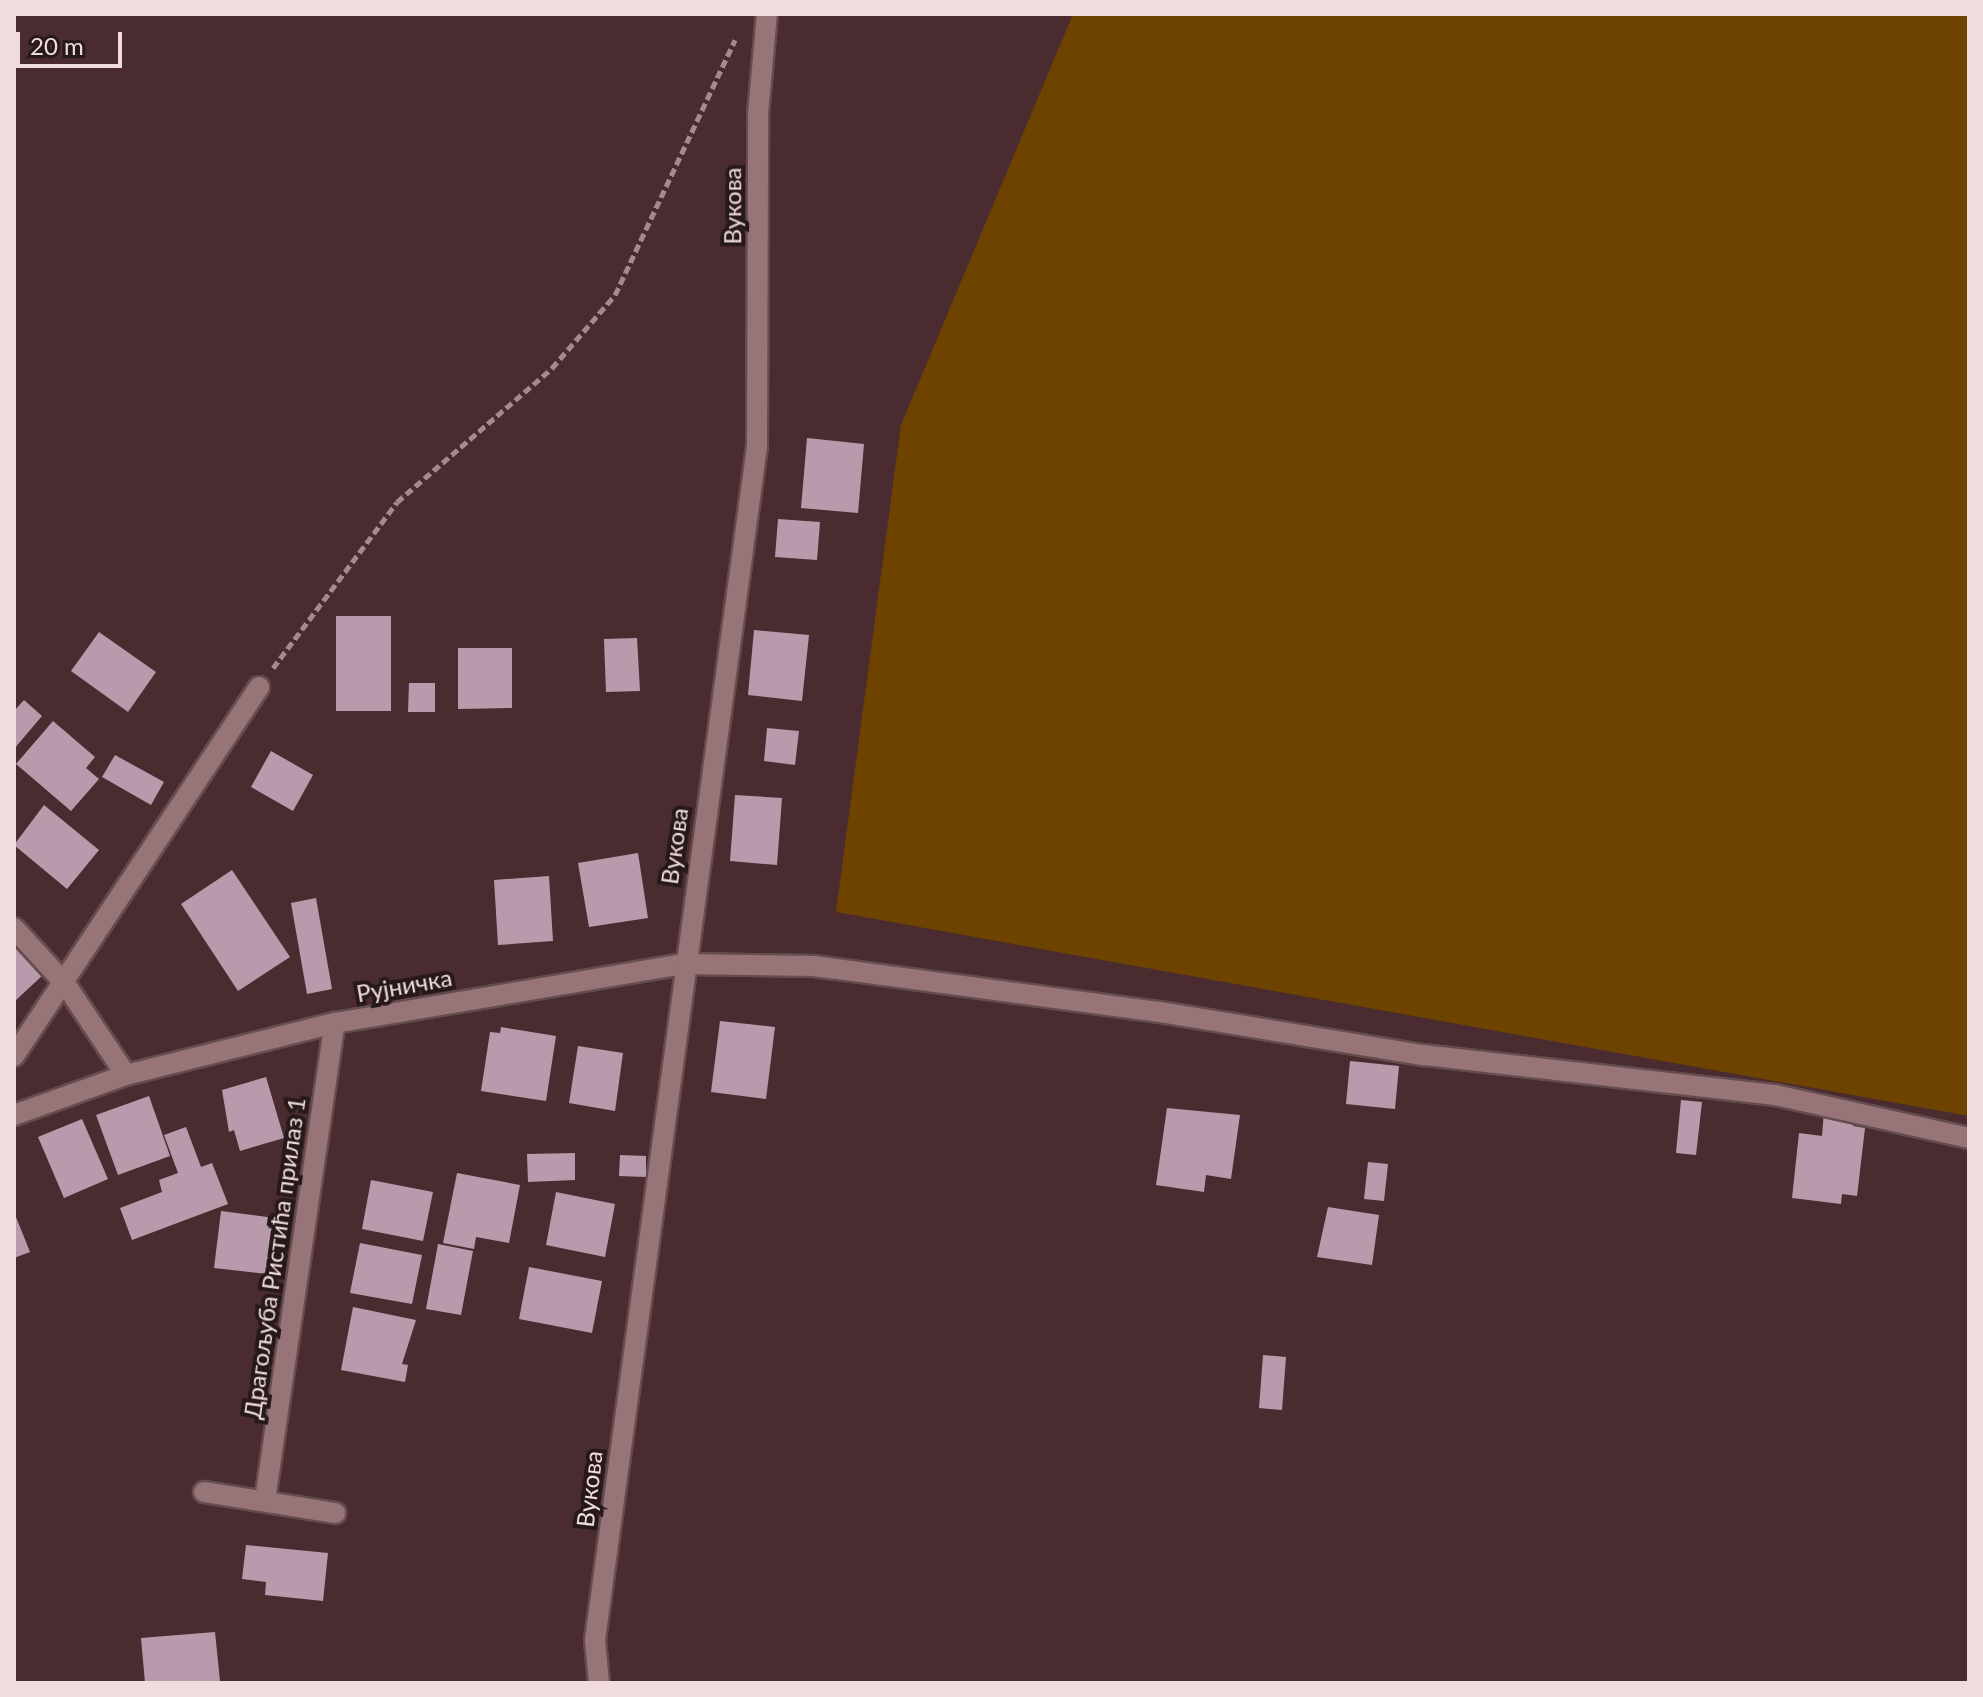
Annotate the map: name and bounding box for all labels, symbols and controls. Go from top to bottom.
scale bar [20,16,126,66]
text: 20 m [30,31,84,60]
street label: Вукова [718,168,746,244]
street label: Вукова [654,806,694,886]
street label: Рујничка [354,962,454,1008]
street label: Драгољуба Ристића прилаз 1 [237,1095,311,1421]
street label: Вукова [570,1449,608,1529]

